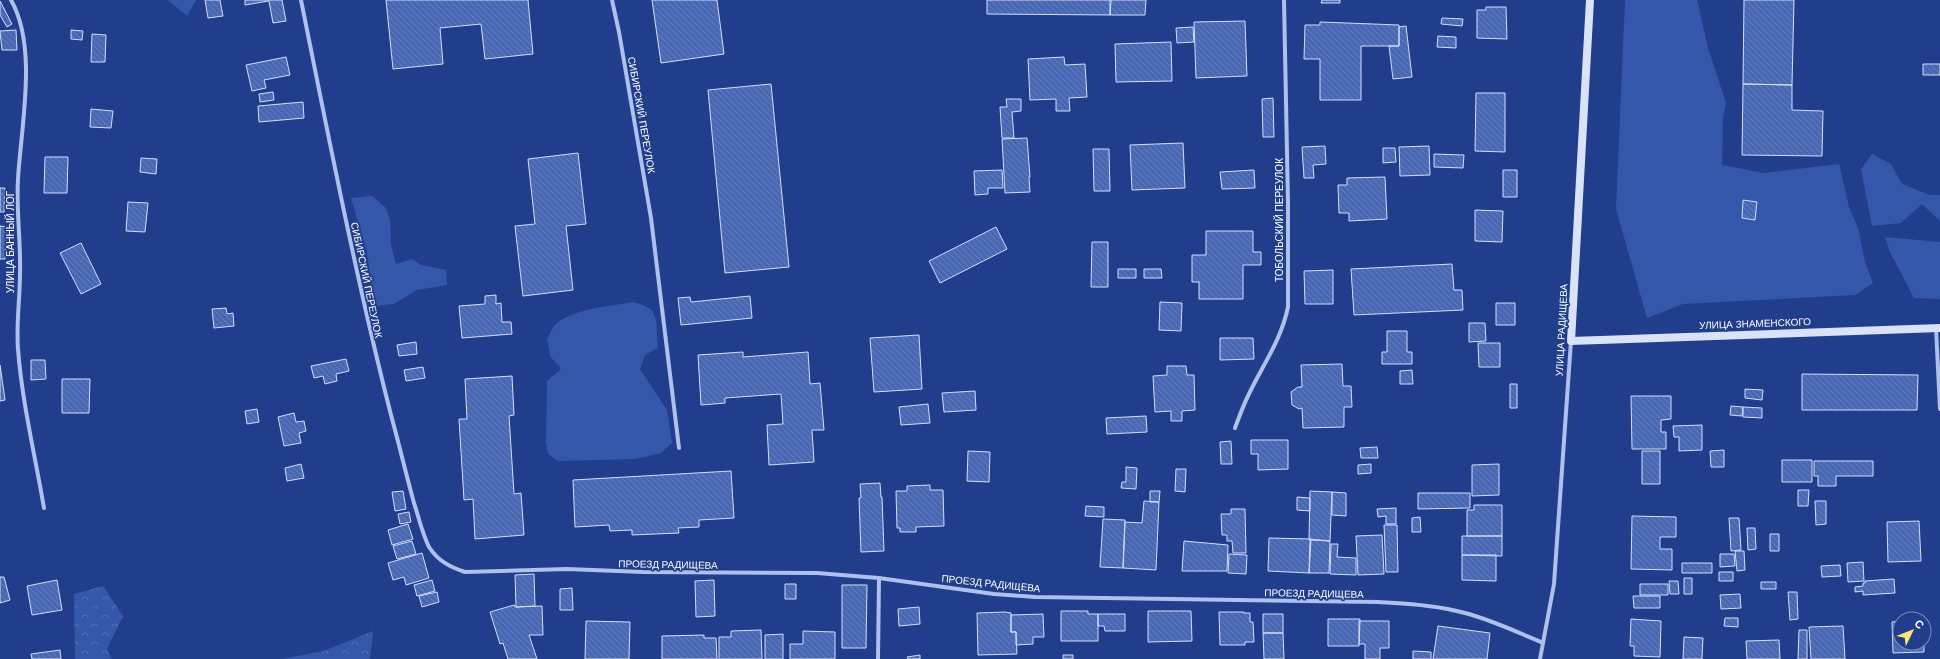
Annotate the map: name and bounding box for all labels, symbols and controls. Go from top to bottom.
street label: СИБИРСКИЙ ПЕРЕУЛОК [625,56,658,175]
street label: ТОБОЛЬСКИЙ ПЕРЕУЛОК [1273,158,1286,282]
street label: УЛИЦА БАННЫЙ ЛОГ [4,190,17,293]
street label: СИБИРСКИЙ ПЕРЕУЛОК [348,221,385,339]
street label: УЛИЦА РАДИЩЕВА [1553,283,1570,377]
street label: УЛИЦА ЗНАМЕНСКОГО [1699,315,1811,332]
street label: ПРОЕЗД РАДИЩЕВА [618,557,718,572]
street label: ПРОЕЗД РАДИЩЕВА [941,572,1041,595]
street label: ПРОЕЗД РАДИЩЕВА [1264,586,1364,601]
north arrow [1892,611,1932,651]
text: С [1911,616,1927,632]

